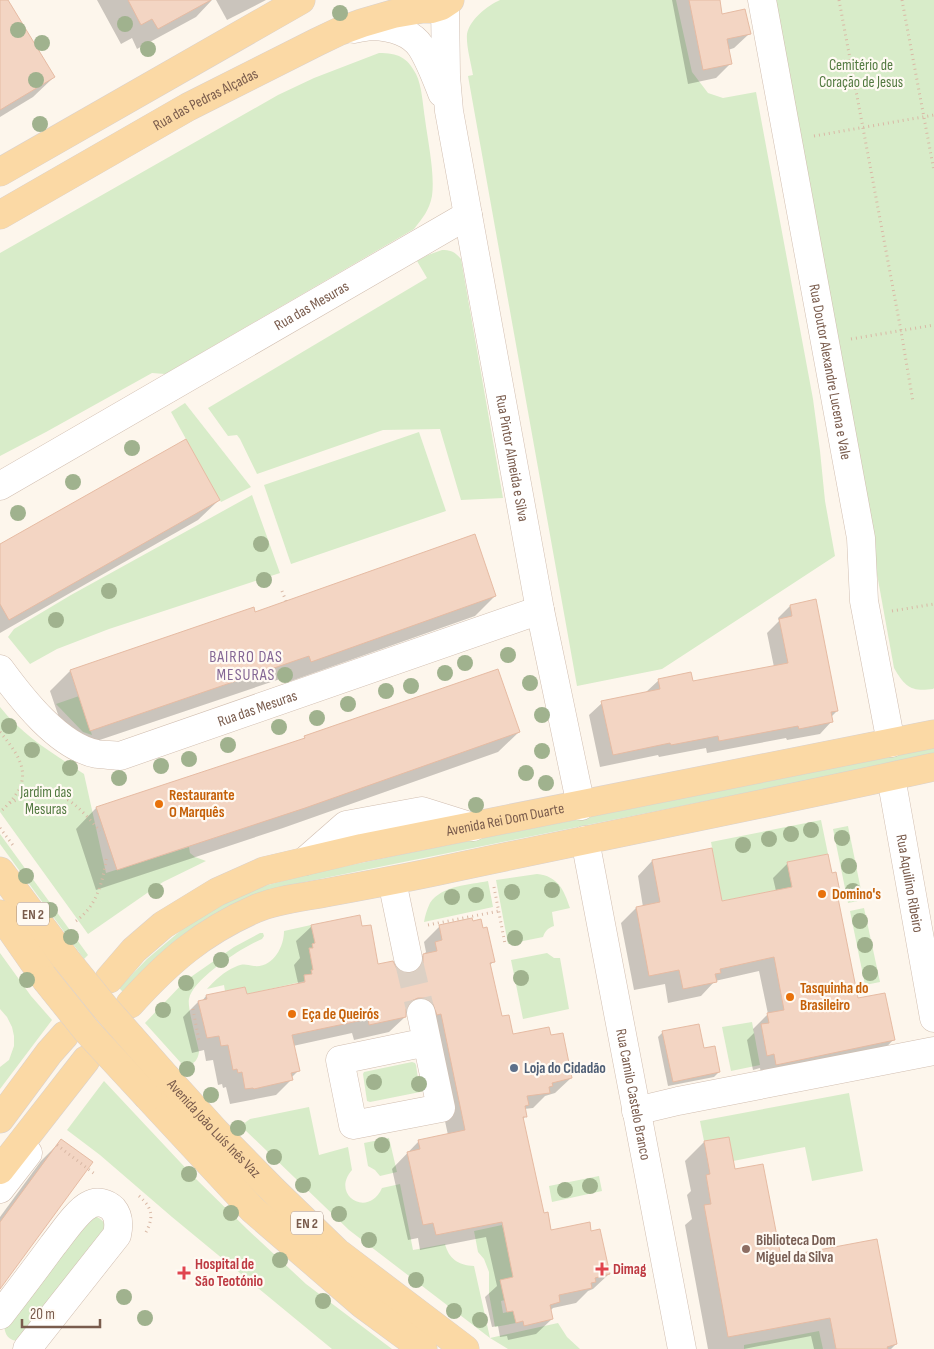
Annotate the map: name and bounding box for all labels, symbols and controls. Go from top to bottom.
park label: Cemitério de Coração de Jesus [819,56,903,92]
street label: Rua das Pedras Alçadas [150,64,261,135]
street label: Rua das Mesuras [271,277,352,335]
street label: Rua Doutor Alexandre Lucena e Vale [805,282,856,461]
street label: Rua Pintor Almeida e Silva [491,393,533,523]
district label: BAIRRO DAS MESURAS [209,648,283,685]
street label: Rua das Mesuras [215,686,300,731]
park label: Jardim das Mesuras [19,783,72,819]
place label: Restaurante O Marquês [169,786,235,822]
marker: Restaurante O Marquês [153,798,165,810]
street label: Avenida Rei Dom Duarte [444,798,566,841]
street label: Rua Aquilino Ribeiro [892,833,928,934]
place label: Domino's [832,885,881,904]
marker: Domino's [816,888,828,900]
road number: EN 2 [17,902,49,926]
place label: Tasquinha do Brasileiro [800,979,869,1015]
marker: Tasquinha do Brasileiro [784,991,796,1003]
place label: Eça de Queirós [302,1005,379,1024]
marker: Eça de Queirós [286,1008,298,1020]
street label: Rua Camilo Castelo Branco [612,1027,655,1162]
place label: Loja do Cidadão [524,1059,606,1078]
marker: Loja do Cidadão [508,1062,520,1074]
street label: Avenida João Luís Inês Vaz [162,1074,265,1182]
road number: EN 2 [291,1212,323,1234]
place label: Biblioteca Dom Miguel da Silva [756,1231,836,1267]
marker: Biblioteca Dom Miguel da Silva [740,1243,752,1255]
place label: Hospital de São Teotónio [195,1255,263,1291]
place label: Dimag [613,1260,647,1279]
marker: Dimag [595,1262,609,1276]
marker: Hospital de São Teotónio [177,1266,191,1280]
scale bar [22,1296,100,1328]
text: 20 m [30,1305,55,1324]

